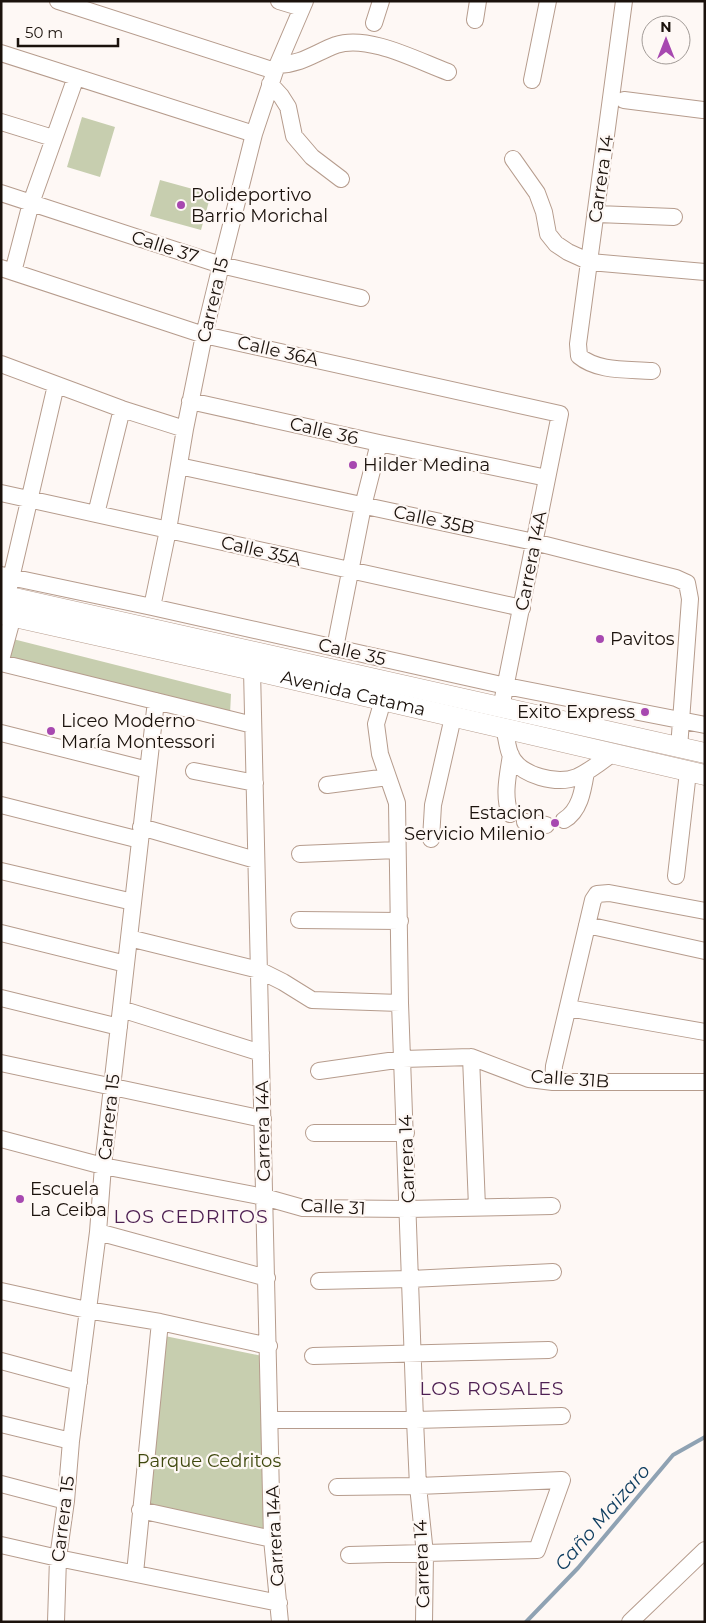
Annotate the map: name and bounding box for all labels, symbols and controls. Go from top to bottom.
scale bar [18,15,118,47]
north arrow [641,15,691,65]
text: N [660,18,672,36]
text: 50 m [25,23,63,42]
street label: Carrera 14 [584,134,618,224]
place label: Polideportivo Barrio Morichal [191,184,328,227]
marker: Polideportivo Barrio Morichal [175,199,187,211]
street label: Calle 37 [129,226,201,268]
street label: Carrera 15 [193,255,233,345]
street label: Calle 36A [235,331,321,371]
street label: Calle 36 [288,412,360,450]
place label: Hilder Medina [363,454,490,476]
marker: Hilder Medina [347,459,359,471]
street label: Calle 35B [391,501,477,539]
street label: Carrera 14A [511,509,551,613]
street label: Calle 35A [219,531,303,571]
place label: Pavitos [610,628,675,650]
marker: Pavitos [594,633,606,645]
street label: Calle 35 [316,634,388,670]
street label: Avenida Catama [279,666,428,721]
place label: Exito Express [517,701,635,723]
marker: Exito Express [639,706,651,718]
place label: Liceo Moderno María Montessori [61,710,215,753]
marker: Liceo Moderno María Montessori [45,725,57,737]
place label: Estacion Servicio Milenio [404,802,545,845]
marker: Estacion Servicio Milenio [549,817,561,829]
street label: Calle 31B [530,1065,610,1093]
street label: Carrera 15 [94,1073,124,1161]
street label: Carrera 14A [251,1080,275,1182]
street label: Carrera 14 [394,1114,420,1204]
place label: Escuela La Ceiba [30,1178,107,1221]
marker: Escuela La Ceiba [14,1193,26,1205]
street label: Calle 31 [300,1194,366,1220]
district label: LOS CEDRITOS [113,1205,269,1228]
district label: LOS ROSALES [419,1377,565,1400]
park label: Parque Cedritos [137,1450,281,1472]
water label: Caño Maizaro [550,1459,655,1575]
street label: Carrera 15 [47,1475,79,1563]
street label: Carrera 14A [261,1485,289,1587]
street label: Carrera 14 [409,1519,435,1609]

